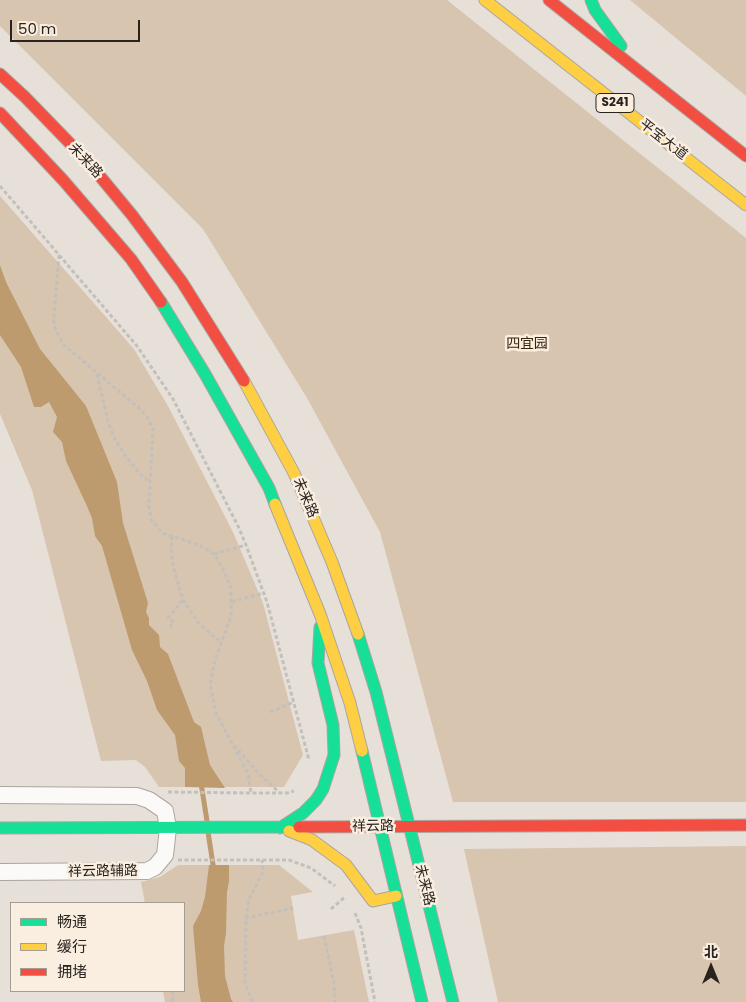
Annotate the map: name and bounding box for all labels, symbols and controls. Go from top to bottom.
scale bar [12,10,142,42]
text: 50 m [18,18,56,39]
road number: S241 [596,94,634,112]
street label: 平宝大道 [636,116,690,164]
street label: 未来路 [65,140,105,182]
park label: 四宜园 [506,336,548,352]
street label: 未来路 [289,475,321,521]
street label: 祥云路 [352,818,394,836]
street label: 祥云路辅路 [68,863,138,881]
street label: 未来路 [411,863,437,907]
legend [10,902,185,992]
text: 畅通 [57,911,87,932]
text: 缓行 [57,936,87,957]
north arrow [686,942,736,992]
text: 北 [704,942,718,962]
text: 拥堵 [57,961,87,982]

